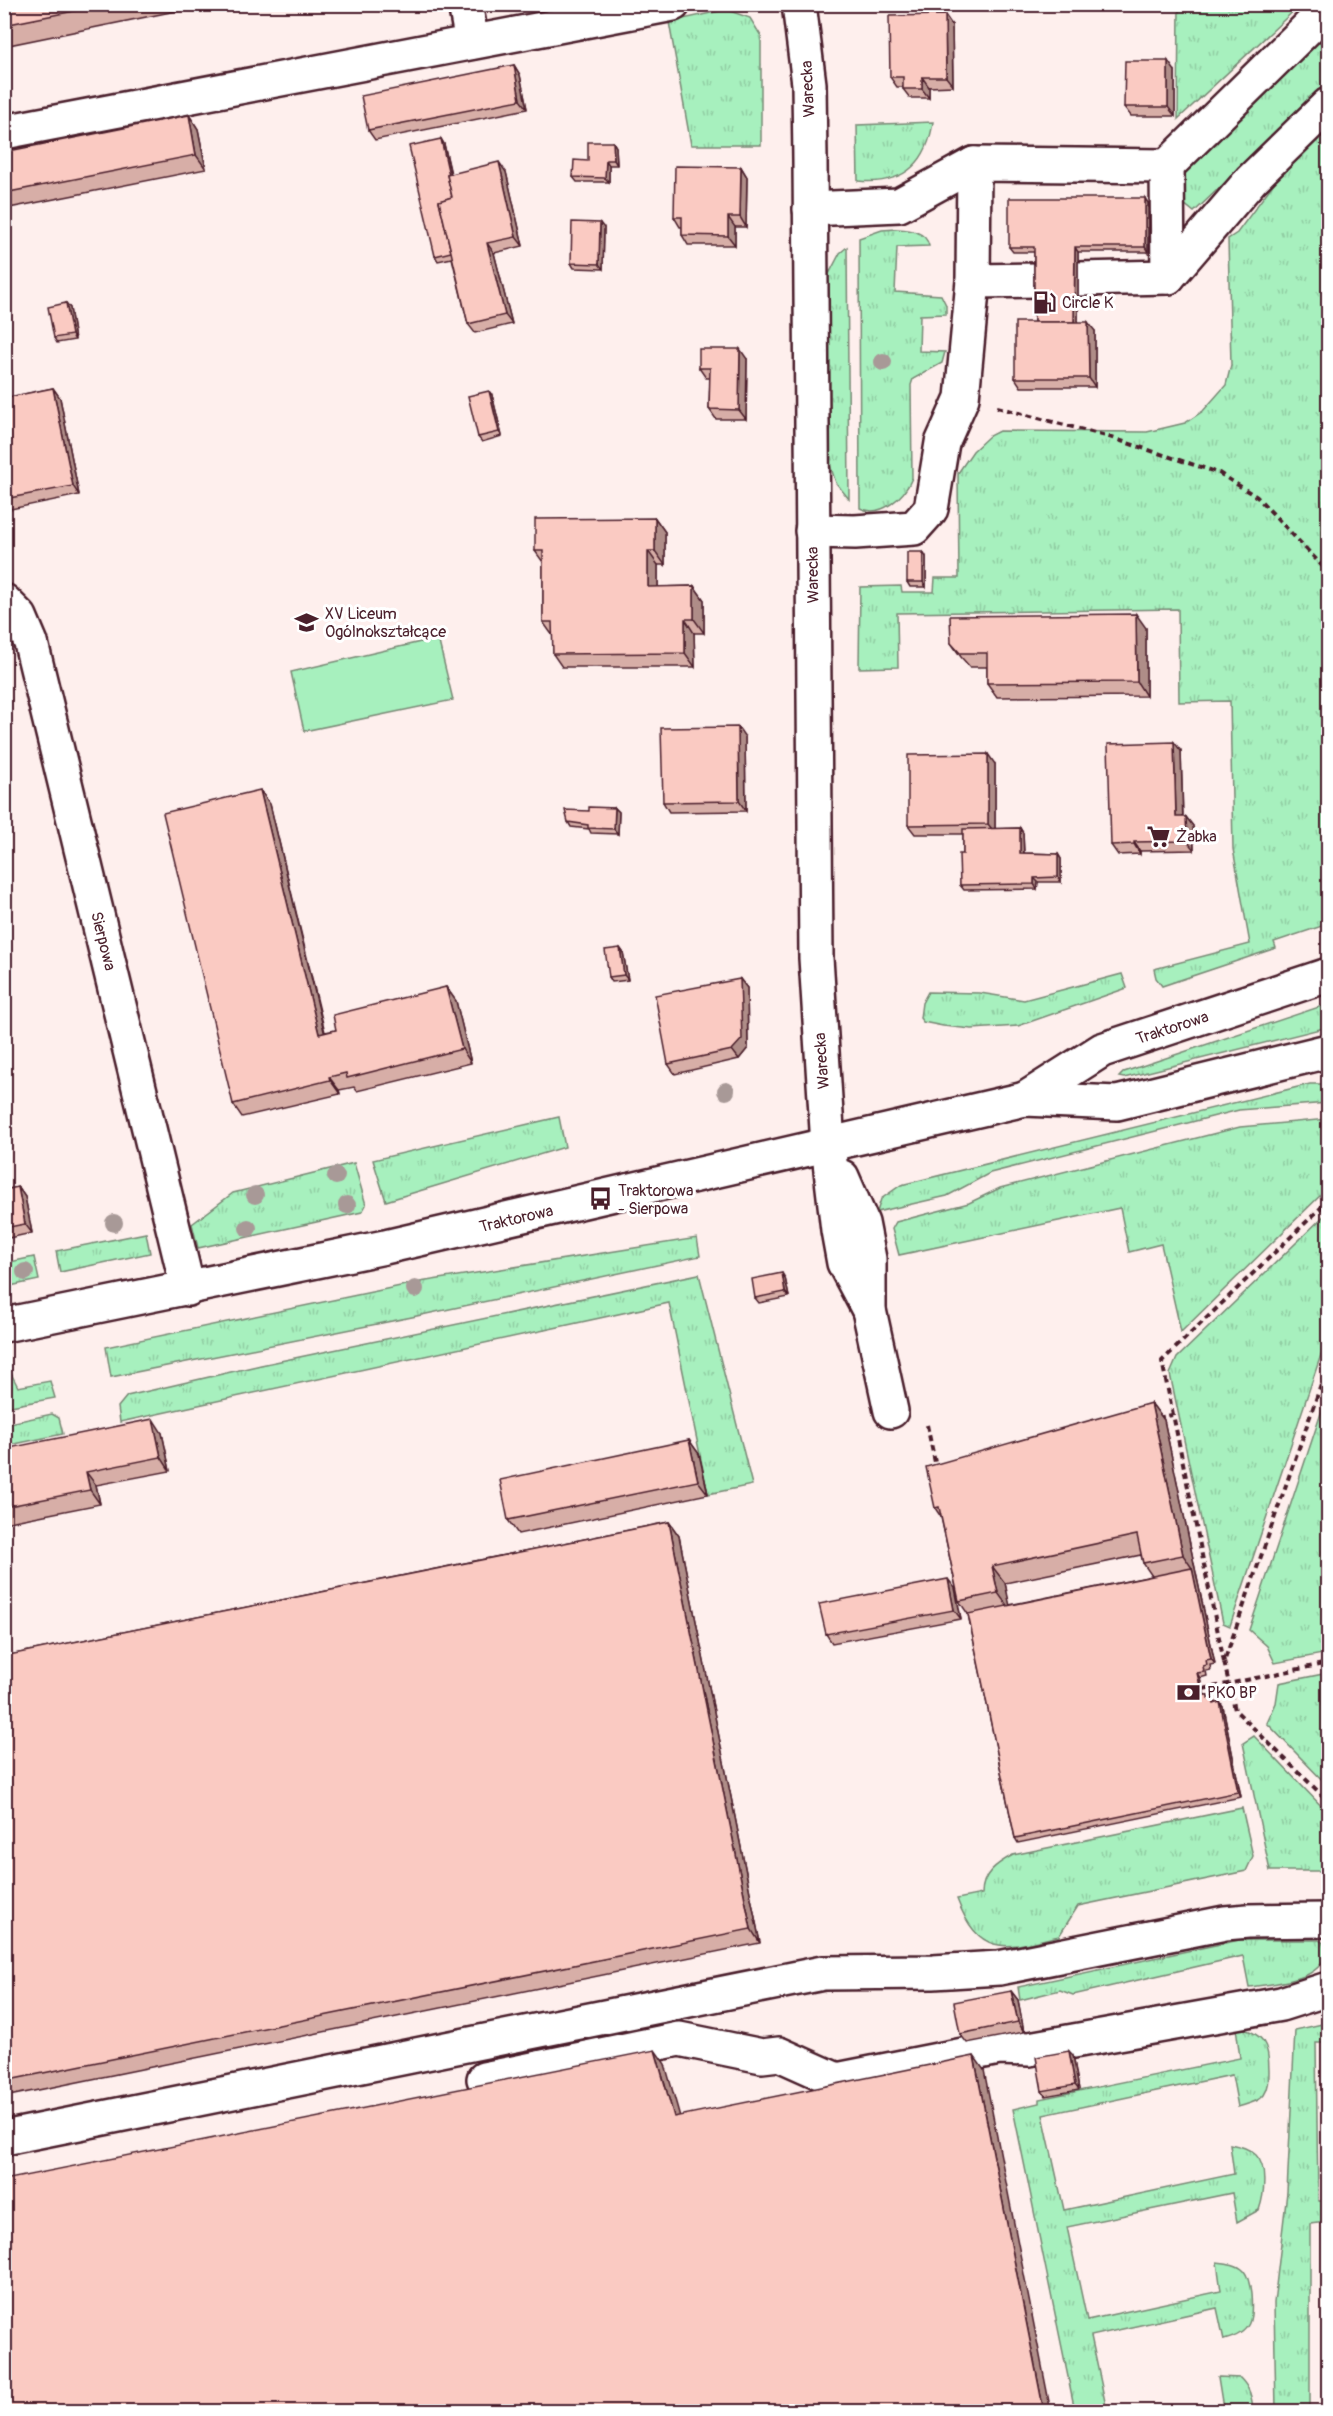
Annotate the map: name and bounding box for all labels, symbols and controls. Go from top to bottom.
street label: Warecka [797,60,819,118]
fuel station icon: Circle K [1031,289,1057,315]
place label: Circle K [1062,293,1114,313]
street label: Warecka [803,546,823,603]
place label: XV Liceum Ogólnokształcące [325,604,446,642]
school or university icon: XV Liceum Ogólnokształcące [294,609,320,635]
supermarket icon: Żabka [1145,823,1171,849]
place label: Żabka [1176,827,1217,847]
street label: Sierpowa [86,910,120,973]
street label: Traktorowa [1133,1007,1211,1049]
street label: Warecka [810,1032,834,1090]
place label: Traktorowa - Sierpowa [618,1181,693,1219]
bus stop icon: Traktorowa - Sierpowa [587,1186,613,1212]
street label: Traktorowa [477,1201,555,1237]
bank icon: PKO BP [1176,1679,1202,1705]
place label: PKO BP [1207,1683,1257,1703]

